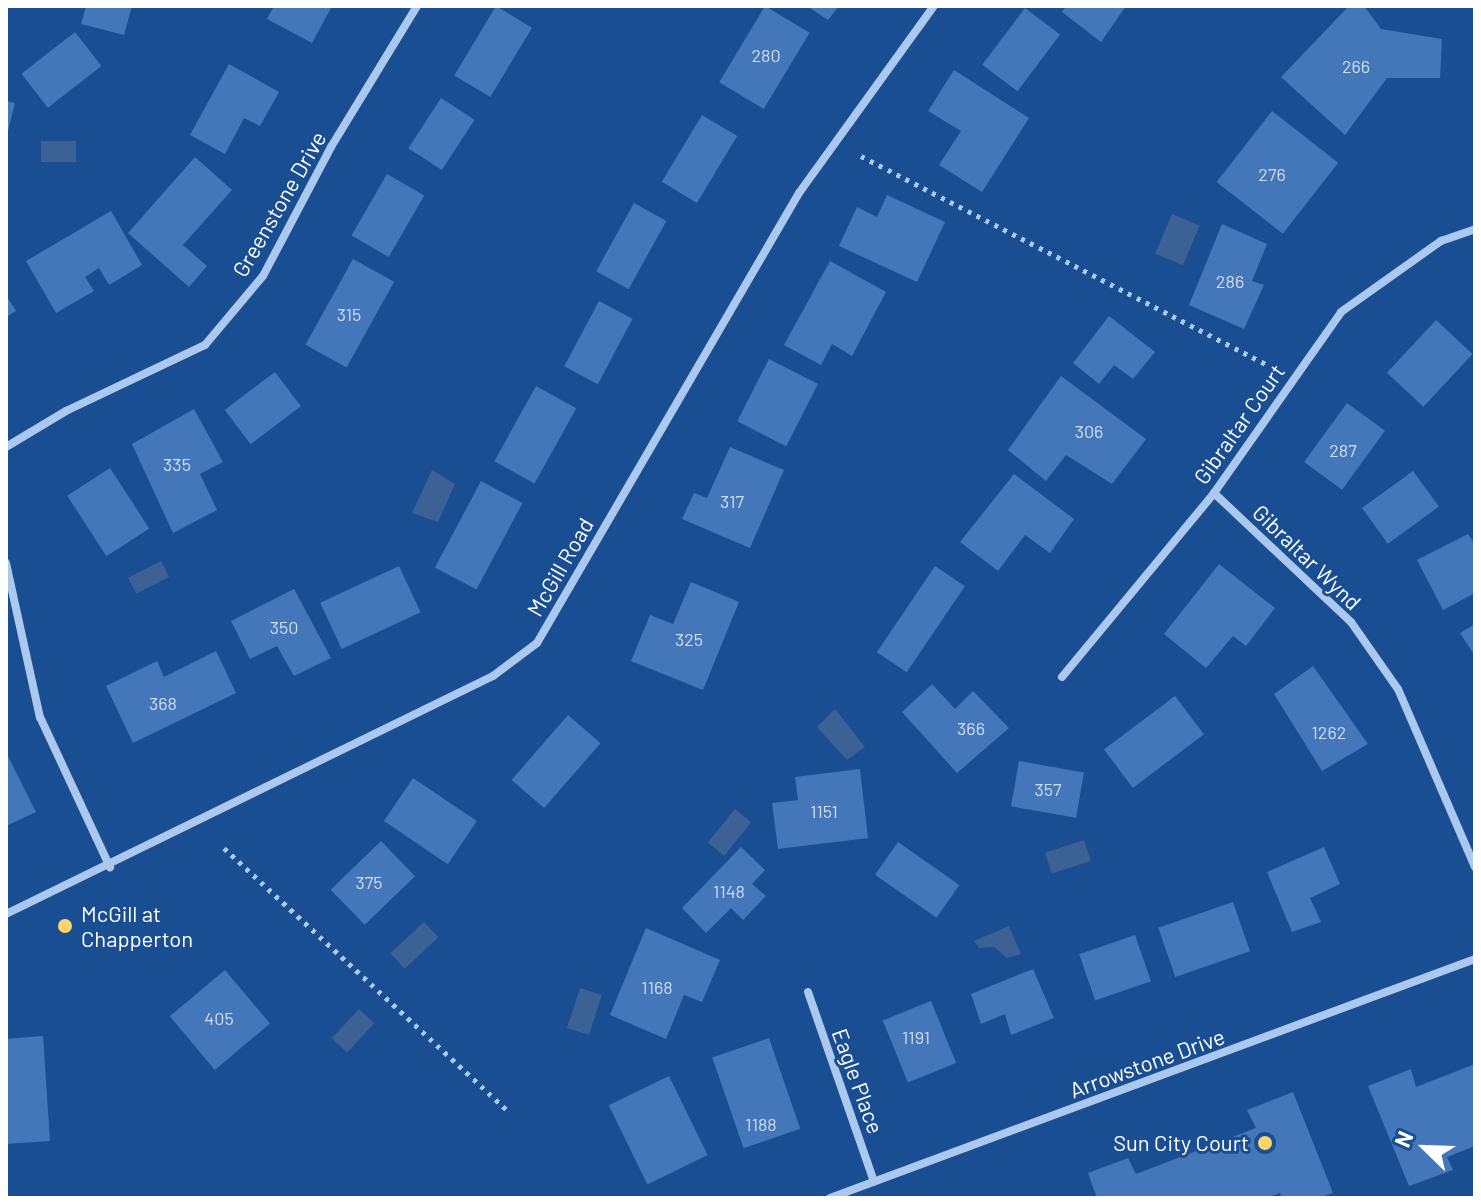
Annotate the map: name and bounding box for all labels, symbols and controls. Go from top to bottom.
house number: 280 [751,44,781,66]
house number: 266 [1342,55,1370,77]
street label: Greenstone Drive [227,126,331,282]
house number: 276 [1258,163,1286,185]
house number: 286 [1216,270,1244,292]
house number: 315 [337,303,361,325]
street label: Gibraltar Court [1188,359,1290,489]
house number: 306 [1075,420,1103,442]
house number: 287 [1329,439,1357,461]
house number: 335 [163,453,191,475]
house number: 317 [720,490,744,512]
street label: Gibraltar Wynd [1247,499,1367,615]
street label: McGill Road [521,513,599,621]
house number: 350 [270,616,298,638]
house number: 325 [675,628,703,650]
house number: 368 [149,692,177,714]
house number: 366 [957,717,985,739]
house number: 1262 [1312,721,1346,743]
house number: 357 [1034,778,1062,800]
house number: 1151 [810,800,838,822]
house number: 375 [355,871,383,893]
house number: 1148 [713,880,745,902]
place label: McGill at Chapperton [81,900,193,952]
marker: McGill at Chapperton [56,917,74,935]
house number: 1168 [641,976,673,998]
house number: 405 [204,1007,234,1029]
street label: Arrowstone Drive [1066,1023,1228,1103]
street label: Eagle Place [827,1025,889,1137]
house number: 1191 [902,1026,930,1048]
north arrow [1385,1108,1465,1188]
house number: 1188 [745,1113,777,1135]
text: N [1388,1127,1418,1150]
place label: Sun City Court [1113,1130,1249,1156]
marker: Sun City Court [1256,1134,1274,1152]

